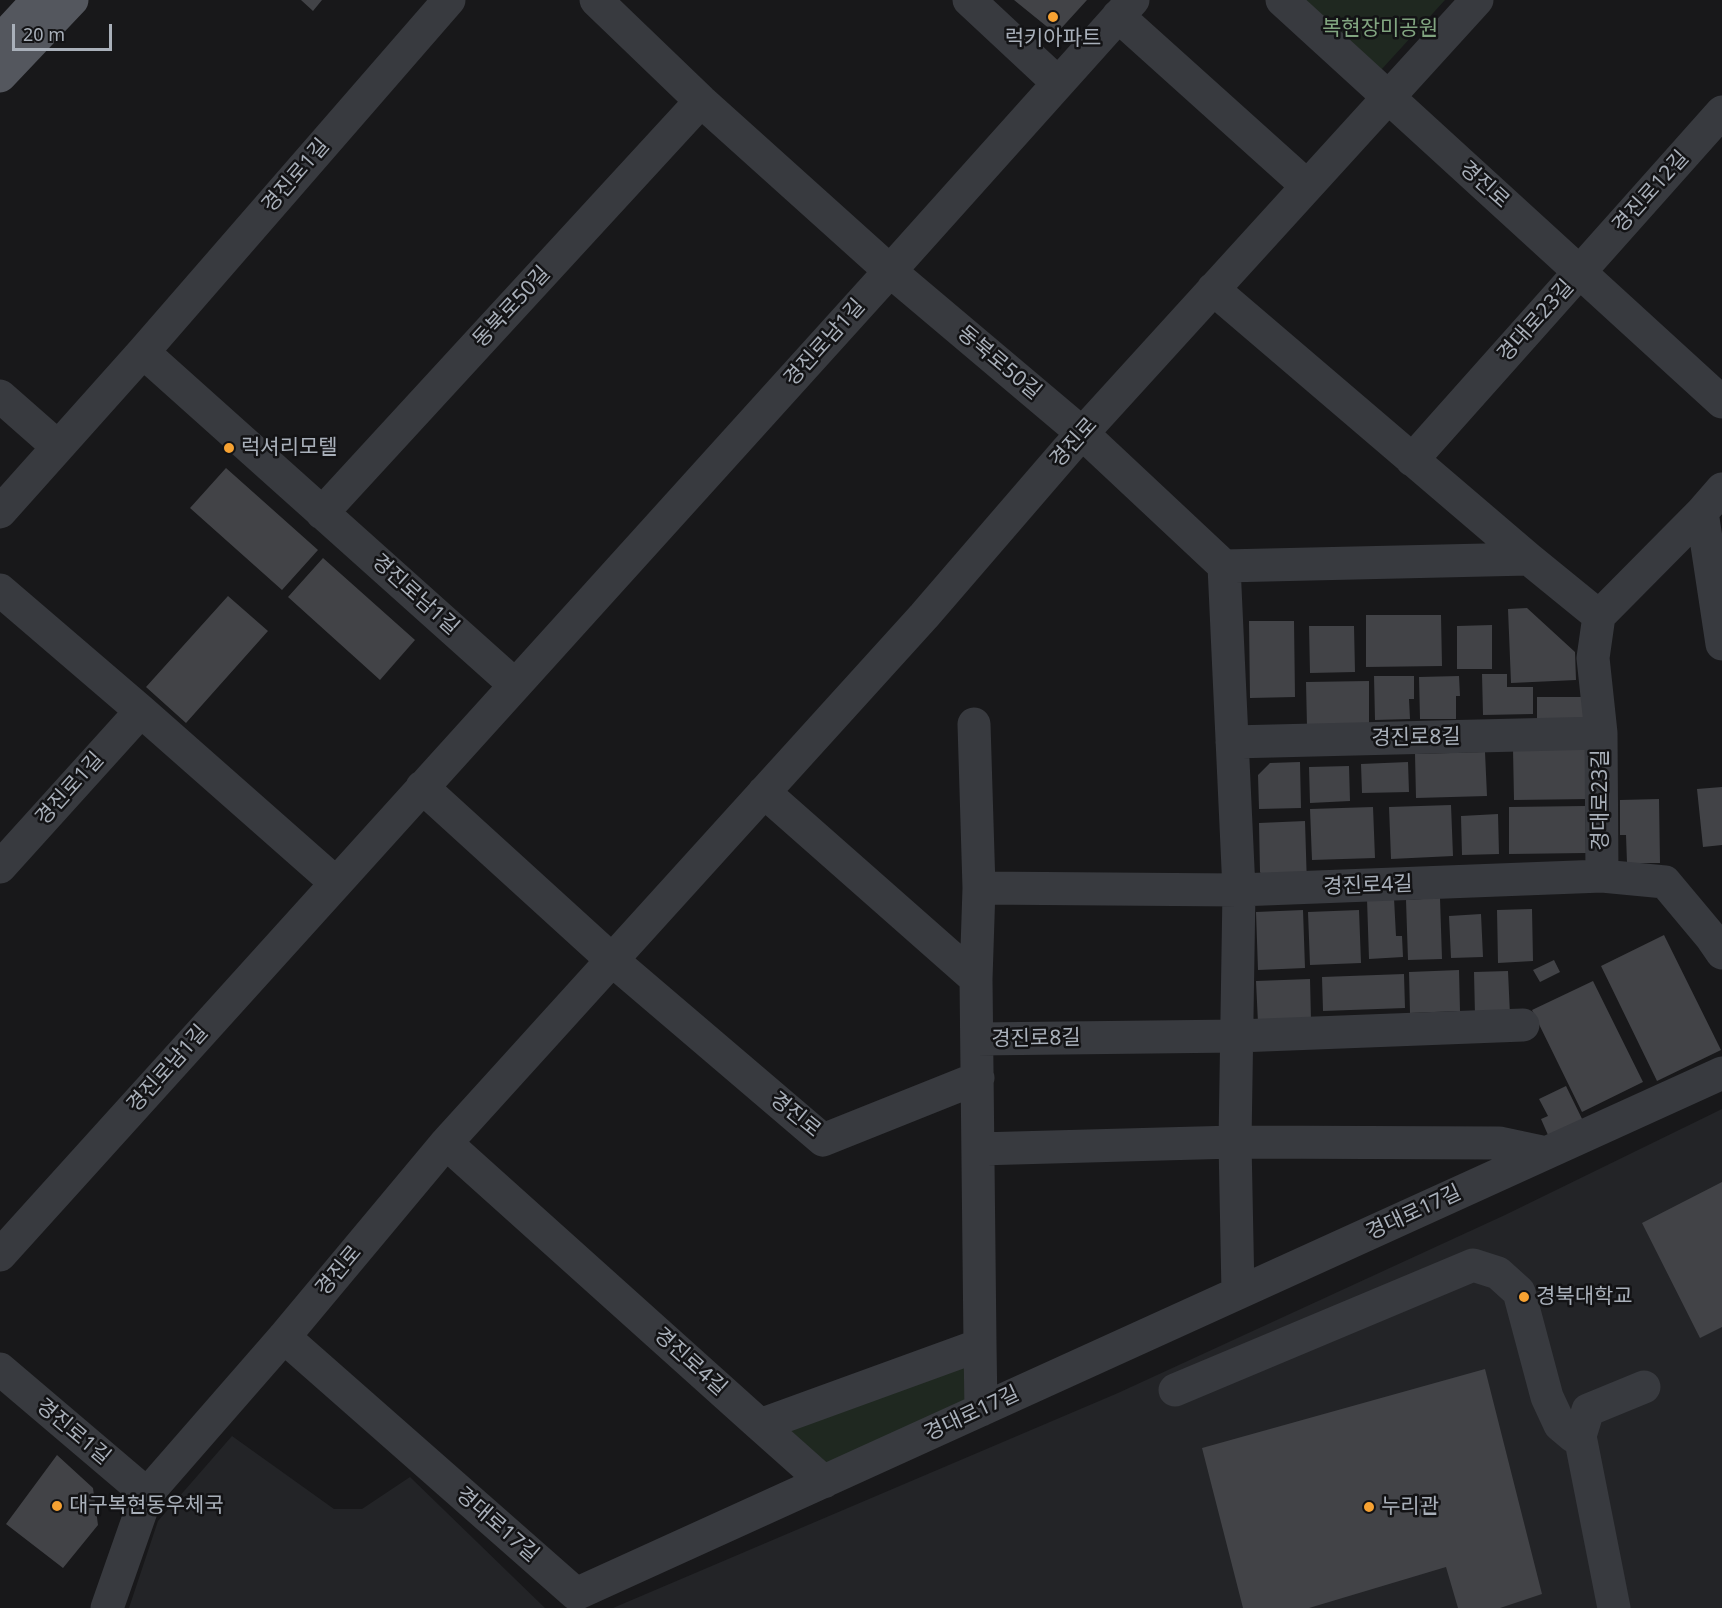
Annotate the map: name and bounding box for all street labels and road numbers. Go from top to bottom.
street label: 경진로1길 [257,134,335,218]
street label: 경진로12길 [1608,146,1694,238]
street label: 경진로 [1454,156,1514,214]
street label: 동북로50길 [468,261,556,353]
street label: 경대로23길 [1493,275,1579,367]
street label: 경진로남1길 [779,294,871,392]
street label: 동북로50길 [952,321,1046,405]
street label: 경진로 [1045,413,1103,473]
street label: 경진로남1길 [366,549,464,641]
street label: 경진로8길 [1371,725,1461,751]
street label: 경진로1길 [31,747,109,831]
street label: 경대로23길 [1588,749,1614,851]
street label: 경진로4길 [1323,872,1413,900]
street label: 경진로남1길 [122,1020,214,1118]
street label: 경진로8길 [991,1026,1081,1052]
street label: 경진로 [765,1087,825,1143]
street label: 경대로17길 [1363,1180,1465,1246]
street label: 경진로 [311,1241,367,1301]
street label: 경진로4길 [648,1323,732,1401]
street label: 경대로17길 [921,1381,1023,1447]
street label: 경진로1길 [31,1394,115,1470]
street label: 경대로17길 [451,1482,543,1568]

